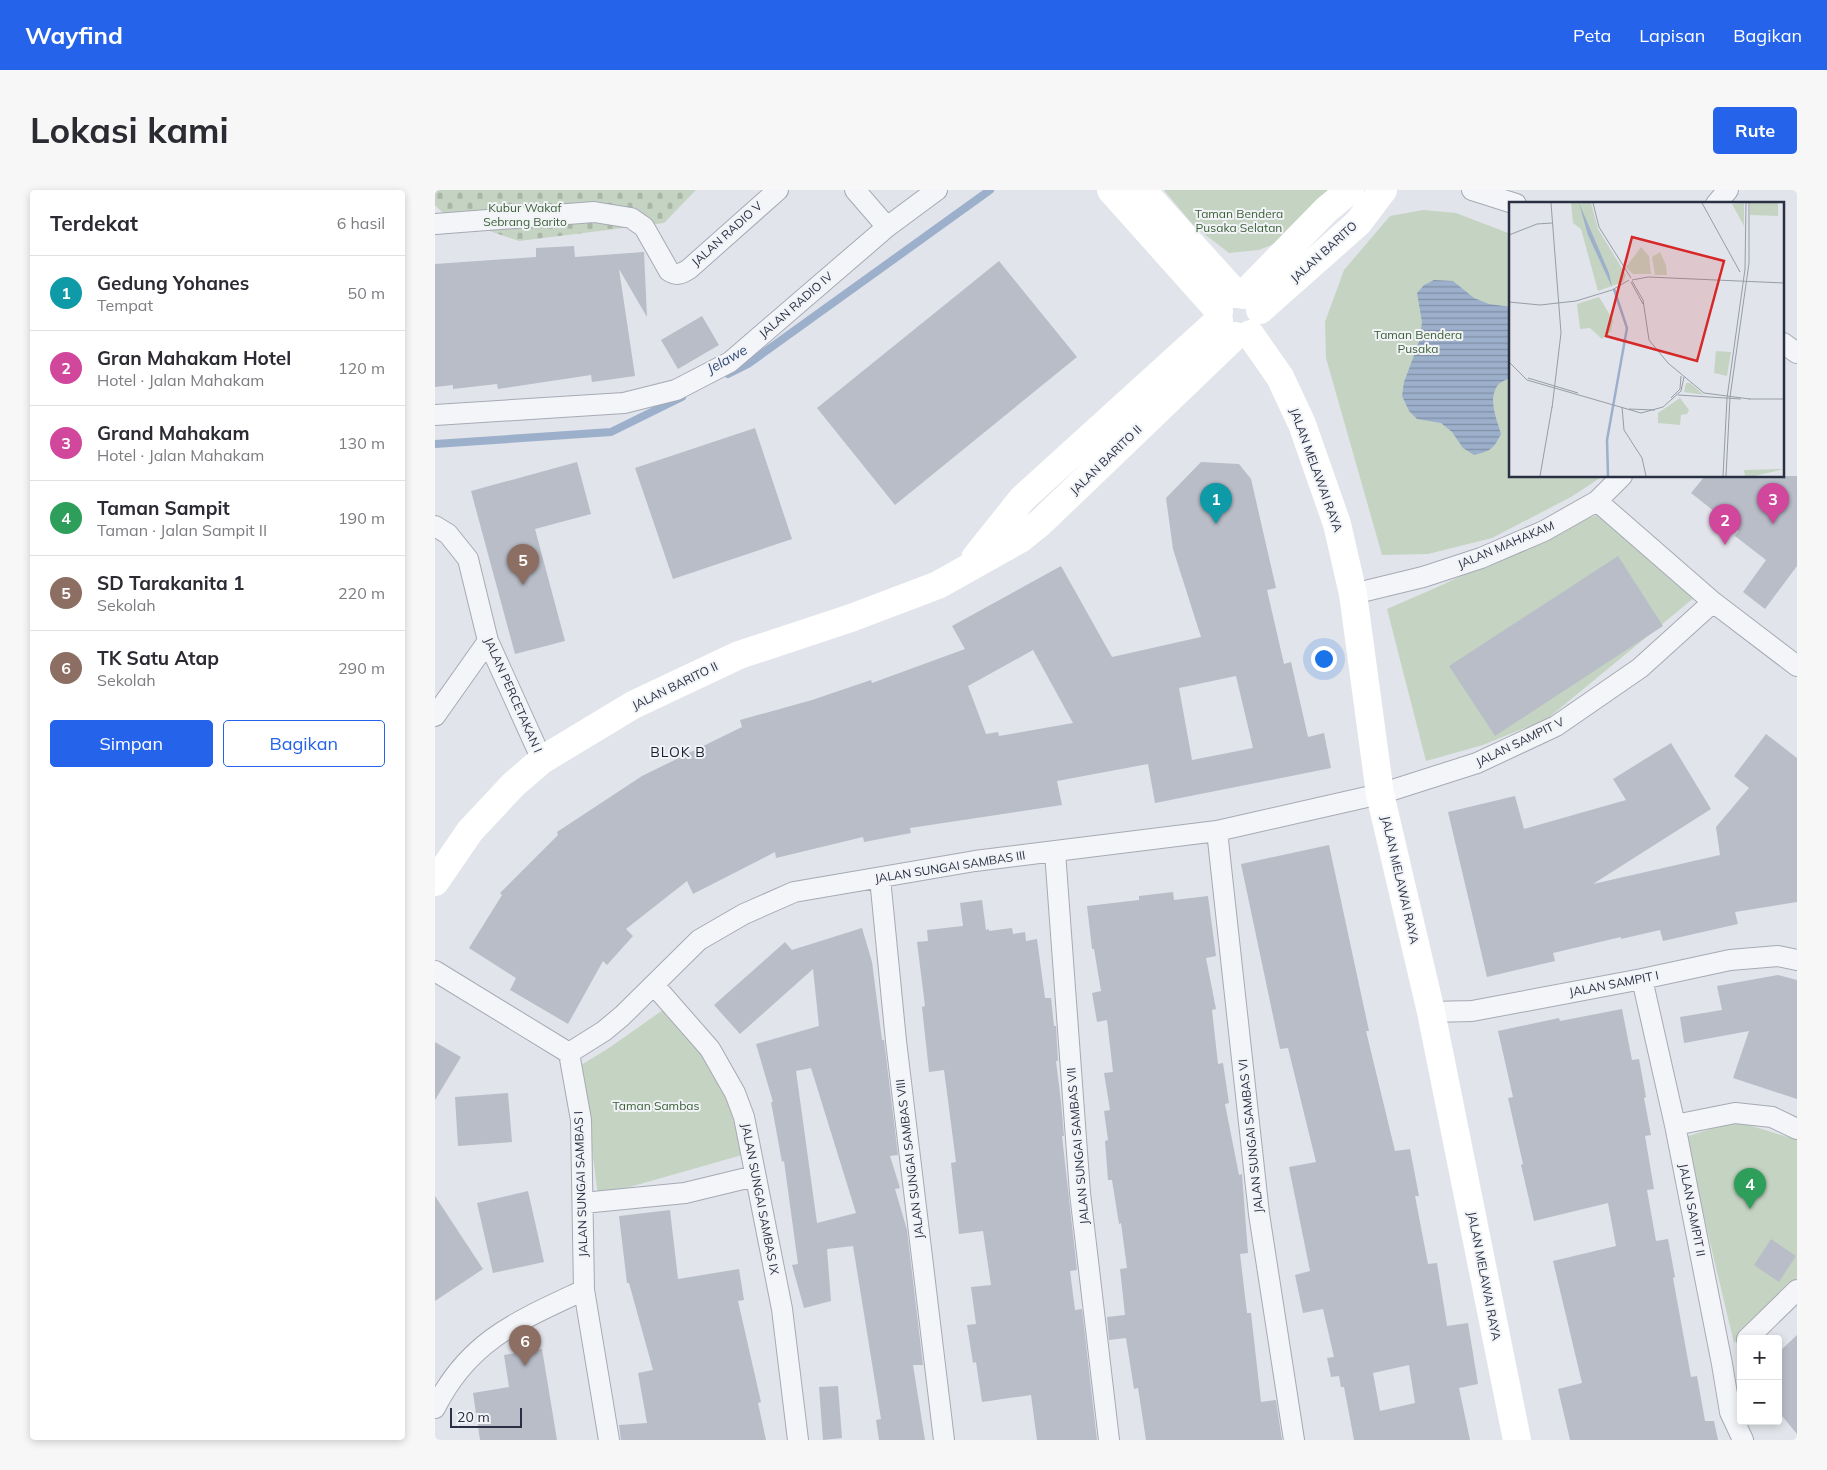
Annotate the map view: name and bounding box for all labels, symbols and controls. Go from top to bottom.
text: Wayfind [25,20,123,50]
text: Peta [1573,24,1611,47]
text: Lapisan [1639,24,1705,47]
text: Bagikan [1733,24,1802,47]
button: Rute [1713,107,1797,154]
text: Lokasi kami [30,108,229,152]
street label: JALAN RADIO V [688,198,766,269]
park label: Kubur Wakaf Sebrang Barito [483,200,567,229]
inset map [1509,202,1785,478]
park label: Taman Bendera Pusaka Selatan [1195,206,1283,235]
text: Terdekat [50,210,138,236]
text: 6 hasil [337,213,385,233]
street label: JALAN BARITO [1287,218,1360,285]
street label: JALAN RADIO IV [756,268,836,341]
text: Gedung Yohanes [97,271,249,295]
text: 1 [61,283,71,303]
text: 50 m [348,283,385,303]
text: Tempat [97,295,153,315]
park label: Taman Bendera Pusaka [1374,327,1462,356]
water label: Jelawe [703,340,751,378]
text: Gran Mahakam Hotel [97,346,291,370]
text: 2 [61,358,71,378]
text: 120 m [338,358,385,378]
text: Hotel · Jalan Mahakam [97,370,264,390]
street label: JALAN MELAWAI RAYA [1287,406,1346,534]
text: Grand Mahakam [97,421,249,445]
street label: JALAN BARITO II [1067,422,1145,498]
text: 3 [61,433,71,453]
text: 130 m [338,433,385,453]
text: Hotel · Jalan Mahakam [97,445,264,465]
pin: 1 [1200,483,1232,524]
pin: 3 [1757,483,1789,524]
text: Taman Sampit [97,496,230,520]
pin: 2 [1709,504,1741,545]
text: 4 [61,508,71,528]
text: 190 m [338,508,385,528]
street label: JALAN MAHAKAM [1455,517,1556,572]
text: Taman · Jalan Sampit II [97,520,267,540]
pin: 5 [507,544,539,585]
text: SD Tarakanita 1 [97,571,244,595]
text: 5 [61,583,71,603]
text: 220 m [338,583,385,603]
text: Sekolah [97,595,156,615]
street label: JALAN PERCETAKAN I [481,635,546,755]
text: TK Satu Atap [97,646,219,670]
your location [1311,646,1337,672]
text: 6 [61,658,71,678]
text: 290 m [338,658,385,678]
street label: JALAN BARITO II [629,658,720,713]
text: Sekolah [97,670,156,690]
street label: JALAN SAMPIT V [1473,713,1567,769]
button: Simpan [50,720,213,767]
button: Bagikan [223,720,385,767]
district label: BLOK B [650,743,706,761]
street label: JALAN MELAWAI RAYA [1378,814,1423,946]
street label: JALAN SUNGAI SAMBAS III [874,847,1026,886]
street label: JALAN SAMPIT I [1568,967,1660,1000]
street label: JALAN SUNGAI SAMBAS VI [1235,1058,1266,1214]
street label: JALAN SUNGAI SAMBAS VII [1063,1067,1092,1225]
street label: JALAN SUNGAI SAMBAS VIII [892,1078,927,1240]
park label: Taman Sambas [613,1098,700,1113]
street label: JALAN SUNGAI SAMBAS I [570,1111,591,1257]
street label: JALAN SUNGAI SAMBAS IX [738,1122,783,1276]
street label: JALAN SAMPIT II [1676,1162,1709,1258]
pin: 4 [1734,1168,1766,1209]
street label: JALAN MELAWAI RAYA [1465,1210,1504,1342]
pin: 6 [509,1325,541,1366]
map controls [1737,1335,1782,1425]
button: + [1737,1335,1782,1380]
button: − [1737,1380,1782,1425]
scale bar [450,1405,523,1428]
text: 20 m [457,1408,490,1426]

